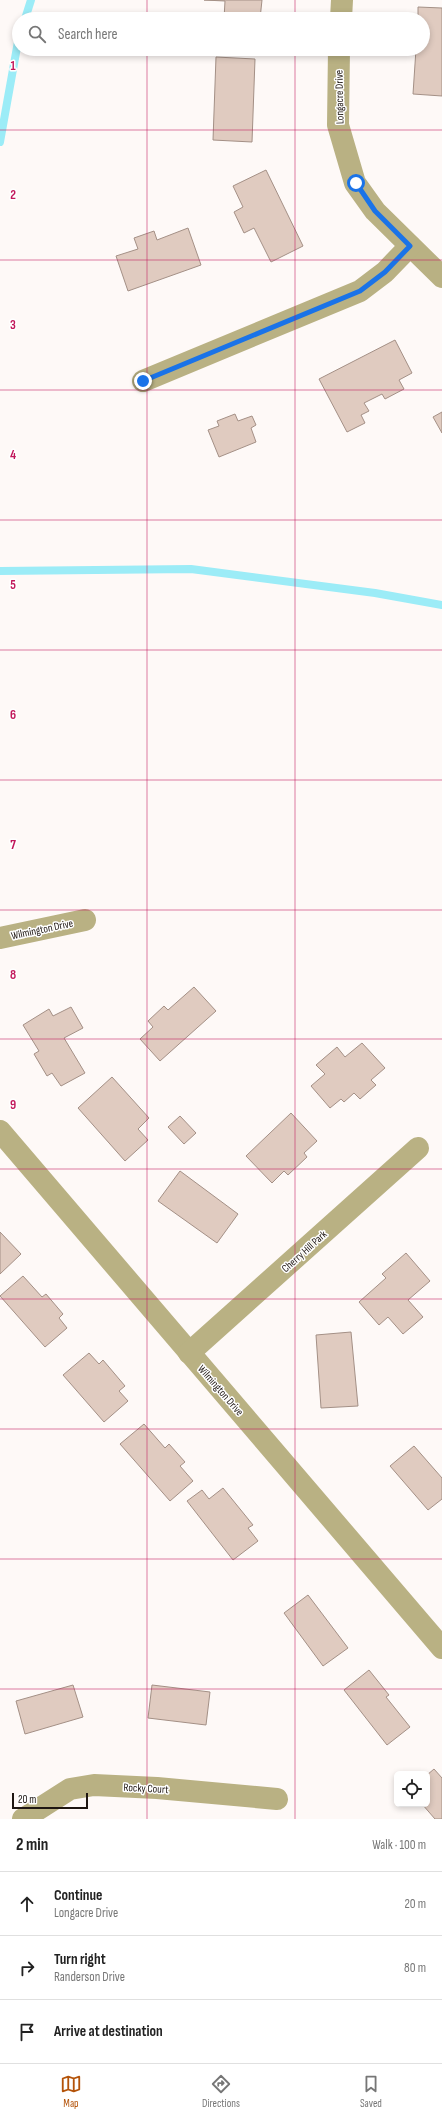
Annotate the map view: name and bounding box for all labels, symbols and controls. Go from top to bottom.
search box [12,12,430,56]
icon: search [26,23,48,45]
text: Search here [58,25,118,44]
text: 1 [10,58,16,74]
street label: Longacre Drive [333,70,346,124]
route start [347,174,365,192]
text: 2 [10,187,16,203]
text: 3 [10,317,16,333]
route end [134,372,152,390]
text: 4 [10,447,16,463]
text: 5 [10,577,16,593]
text: 6 [10,707,16,723]
text: 7 [10,837,16,853]
street label: Wilmington Drive [10,917,74,942]
text: 8 [10,967,16,983]
text: 9 [10,1097,16,1113]
street label: Cherry Hill Park [279,1227,330,1275]
street label: Wilmington Drive [195,1362,246,1418]
map controls [394,1771,430,1807]
button: locate [394,1771,430,1807]
street label: Rocky Court [123,1781,170,1796]
scale bar [12,1791,88,1810]
text: 20 m [18,1793,36,1806]
text: 2 min [16,1835,48,1855]
text: Walk · 100 m [372,1837,426,1853]
text: Continue [54,1886,103,1905]
icon: ahead [16,1893,38,1915]
text: 20 m [404,1896,426,1912]
text: Longacre Drive [54,1905,118,1921]
text: Turn right [54,1950,106,1969]
icon: right [16,1957,38,1979]
text: 80 m [404,1960,426,1976]
text: Randerson Drive [54,1969,125,1985]
icon: arrive [16,2021,38,2043]
text: Arrive at destination [54,2022,163,2041]
tab: Map [60,2073,82,2110]
tab: Directions [202,2073,240,2110]
tab: Saved [360,2073,382,2110]

